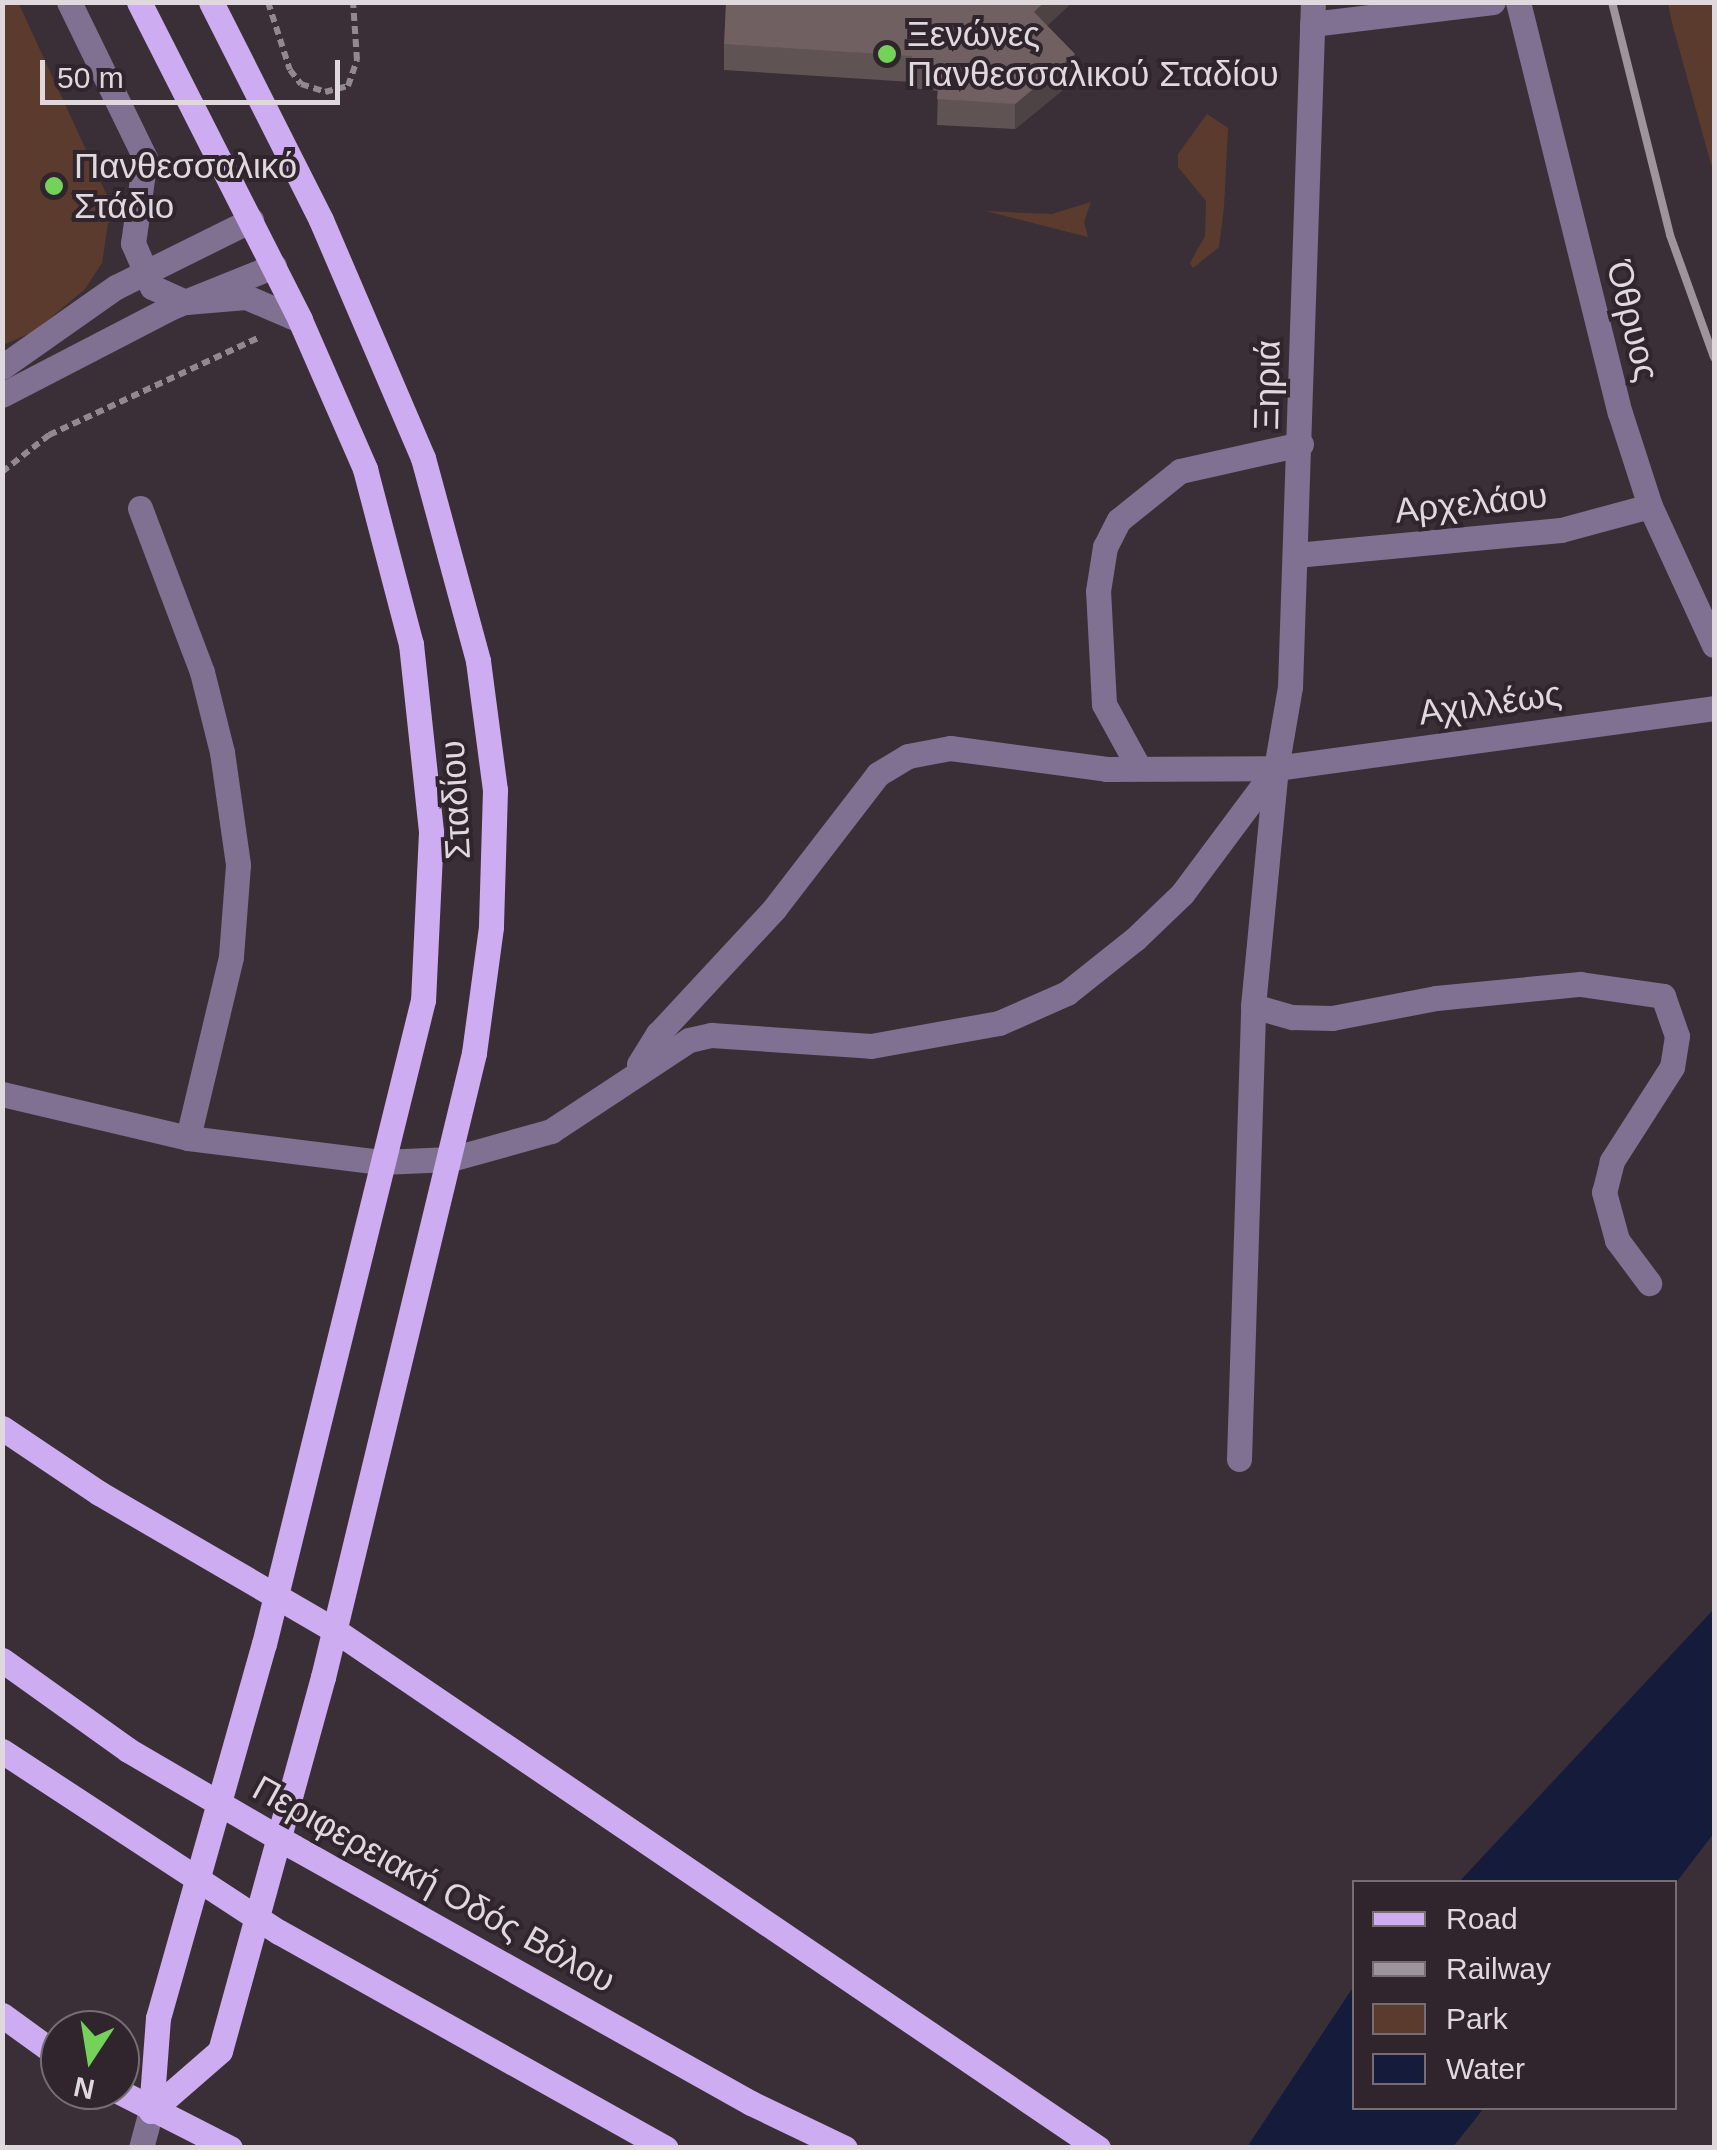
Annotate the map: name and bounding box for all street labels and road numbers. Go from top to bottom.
street label: Όθρυος [1598,257,1668,385]
street label: Ξηριά [1245,340,1289,430]
street label: Αρχελάου [1393,474,1549,532]
street label: Αχιλλέως [1416,672,1564,734]
street label: Σταδίου [431,739,479,861]
street label: Περιφερειακή Οδός Βόλου [246,1767,622,2001]

